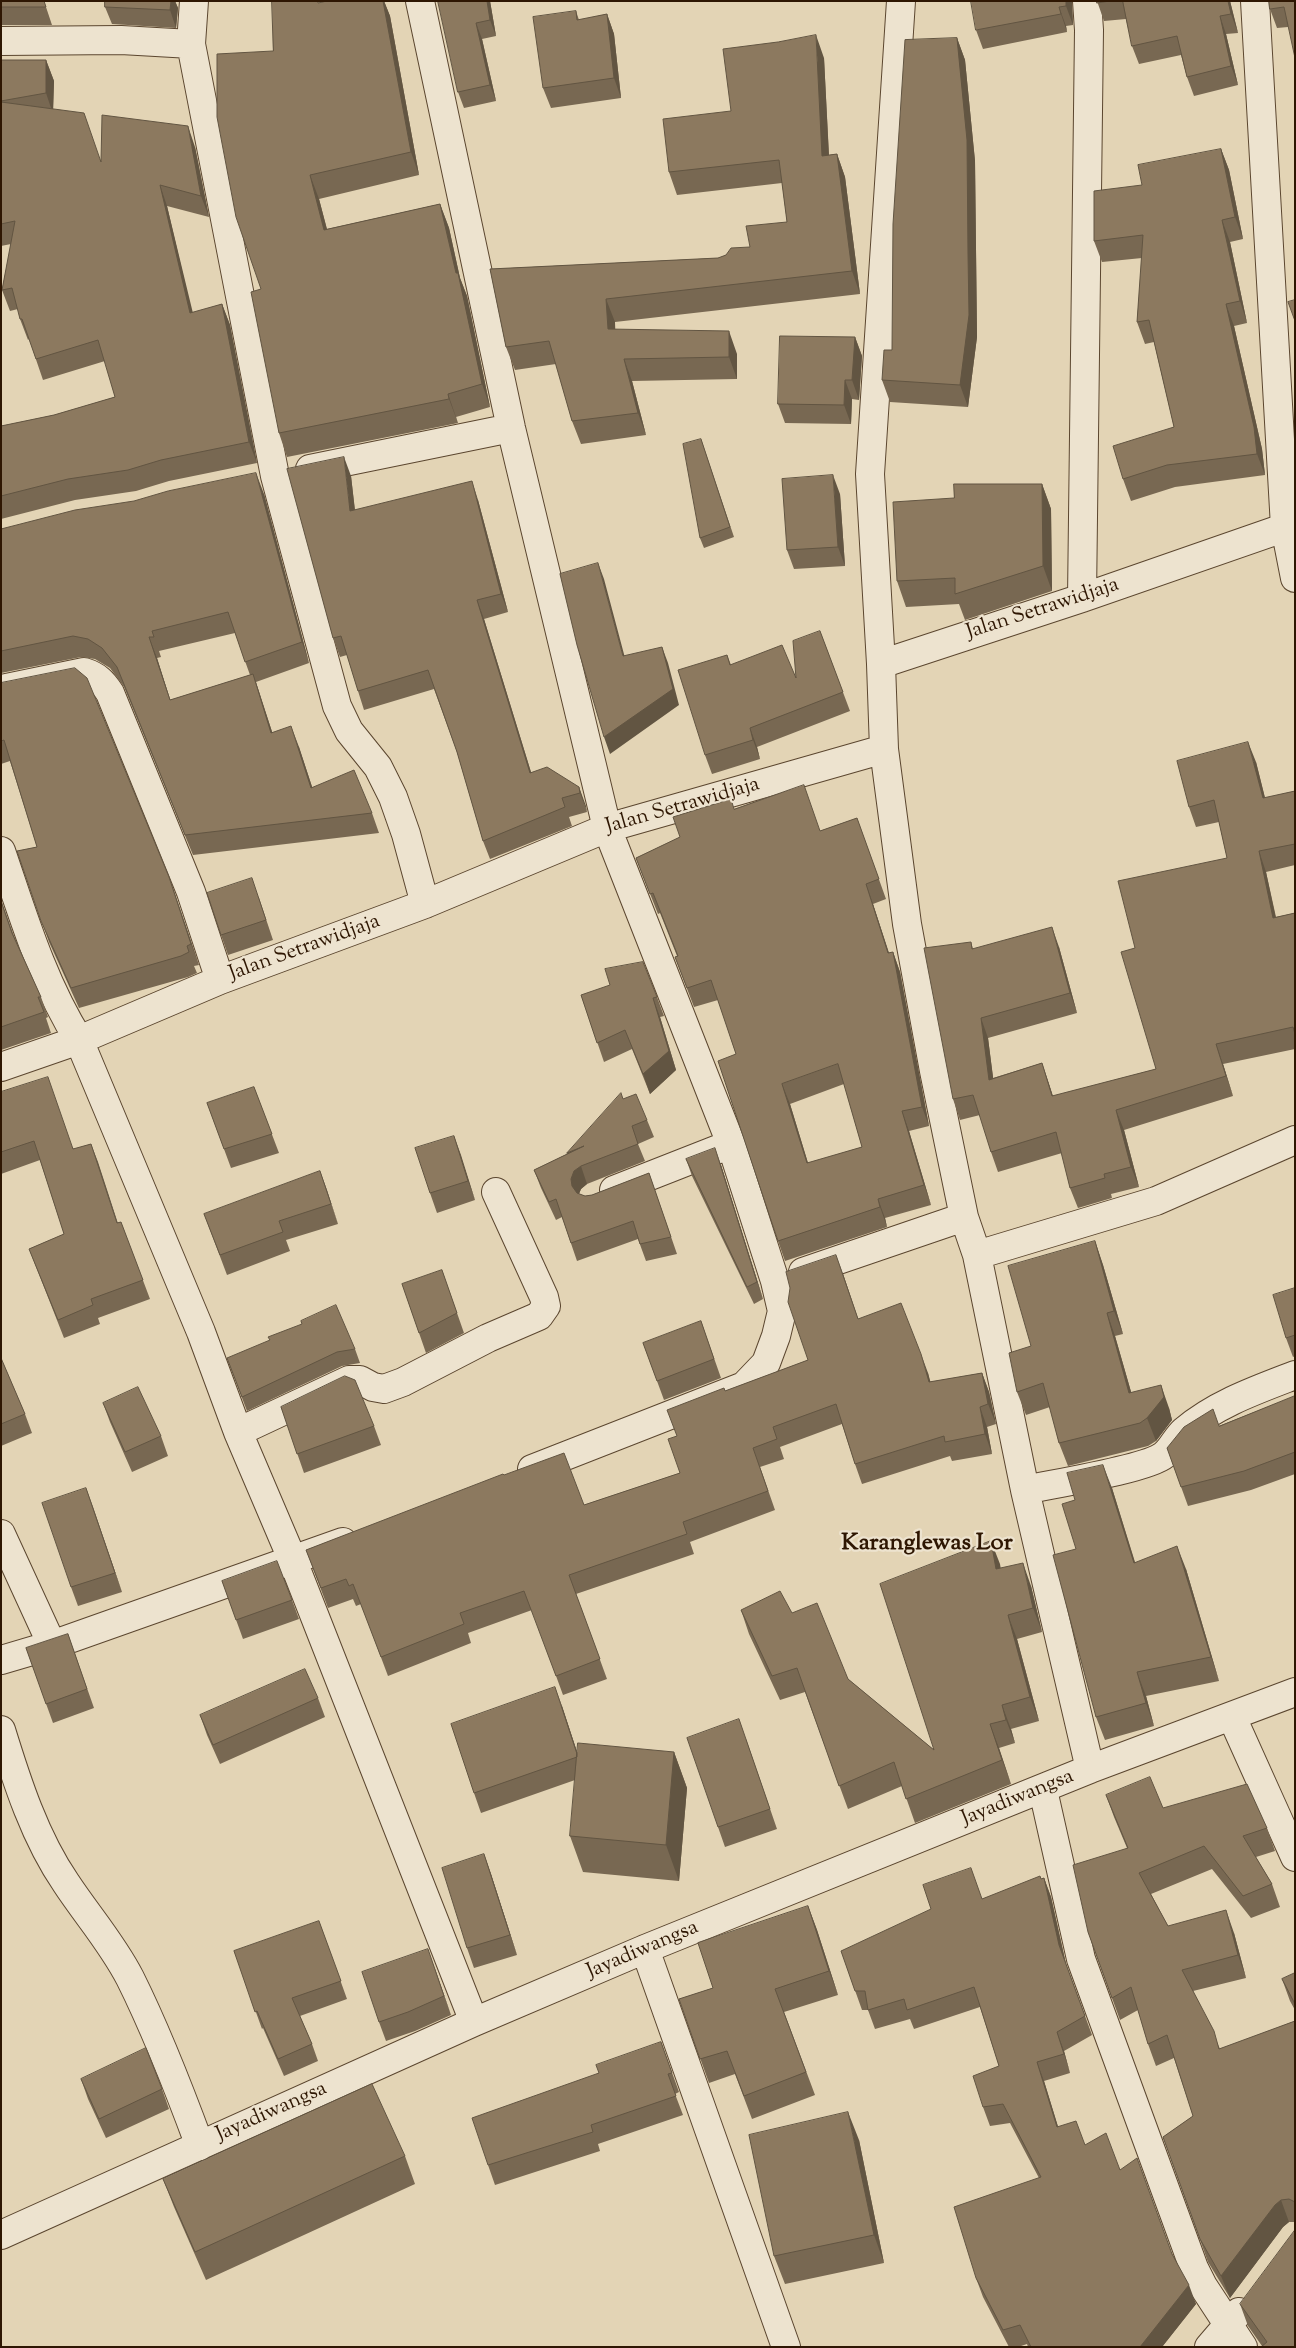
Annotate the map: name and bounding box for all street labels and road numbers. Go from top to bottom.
street label: Jalan Setrawidjaja [964,573,1122,647]
street label: Jalan Setrawidjaja [603,773,763,841]
street label: Jalan Setrawidjaja [226,910,384,988]
street label: Jayadiwangsa [958,1765,1078,1833]
street label: Jayadiwangsa [583,1916,703,1986]
street label: Jayadiwangsa [213,2077,331,2149]

